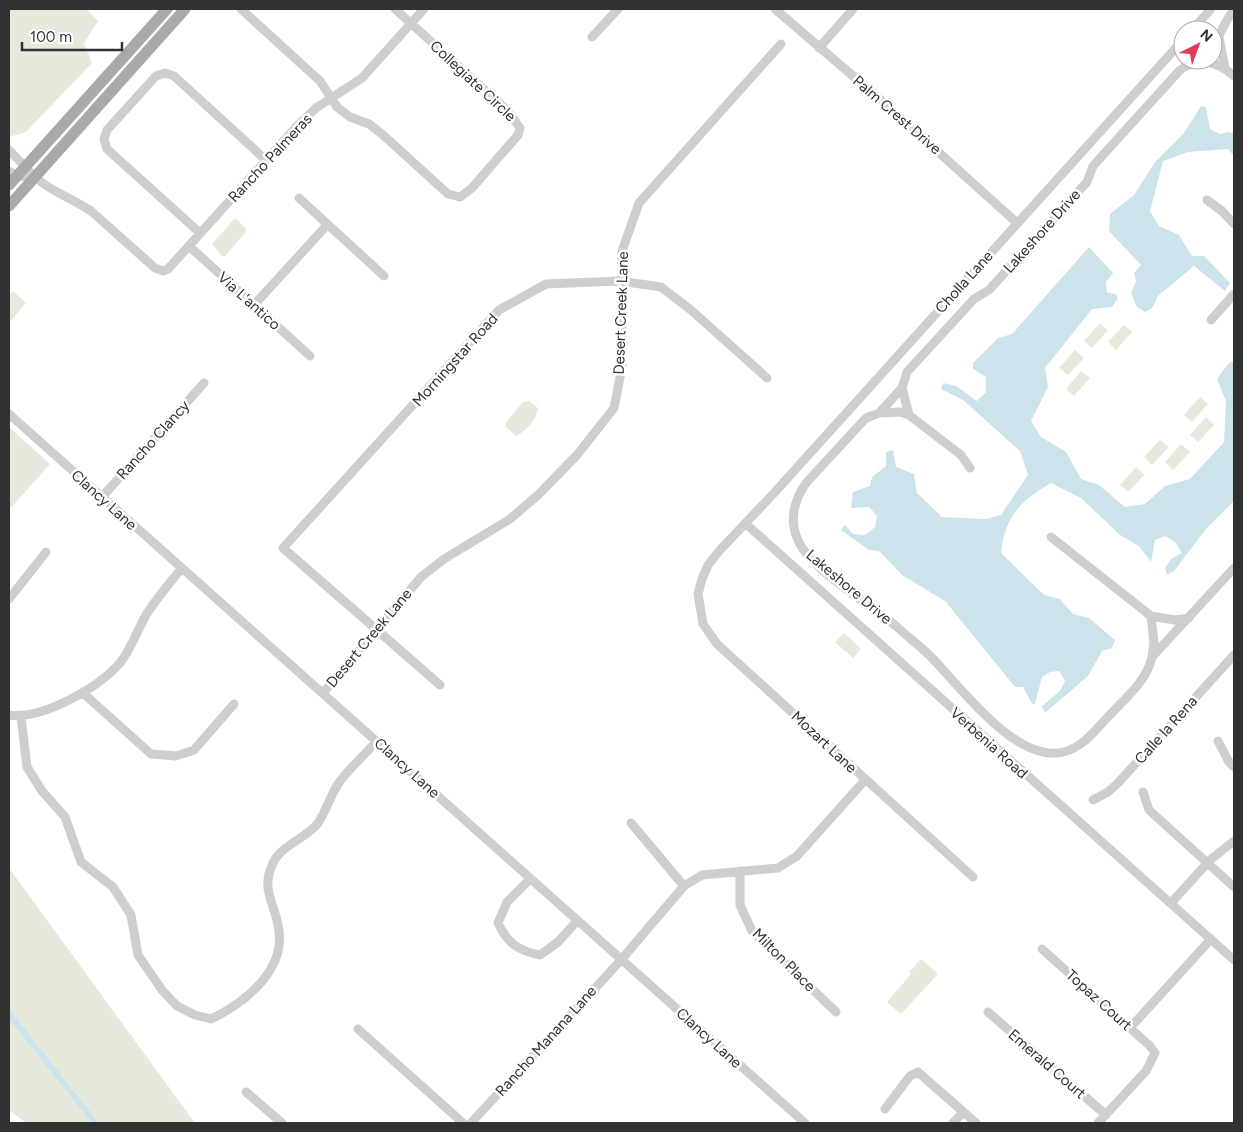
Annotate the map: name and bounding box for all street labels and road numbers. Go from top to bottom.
street label: Collegiate Circle [426,37,520,125]
street label: Palm Crest Drive [849,72,945,158]
street label: Rancho Palmeras [224,110,316,206]
street label: Lakeshore Drive [1000,185,1084,277]
street label: Cholla Lane [931,247,997,317]
street label: Desert Creek Lane [610,251,632,375]
street label: Via L'antico [214,268,284,334]
street label: Morningstar Road [408,310,502,410]
street label: Rancho Clancy [113,397,193,483]
street label: Clancy Lane [68,466,140,534]
street label: Lakeshore Drive [802,546,896,628]
street label: Desert Creek Lane [322,585,416,691]
street label: Calle la Rena [1131,692,1201,768]
street label: Verbenia Road [947,704,1031,782]
street label: Mozart Lane [788,707,860,777]
street label: Clancy Lane [371,734,443,802]
street label: Milton Place [749,925,819,995]
street label: Topaz Court [1062,966,1136,1034]
street label: Rancho Manana Lane [492,982,600,1100]
street label: Clancy Lane [673,1004,745,1072]
street label: Emerald Court [1004,1025,1090,1103]

